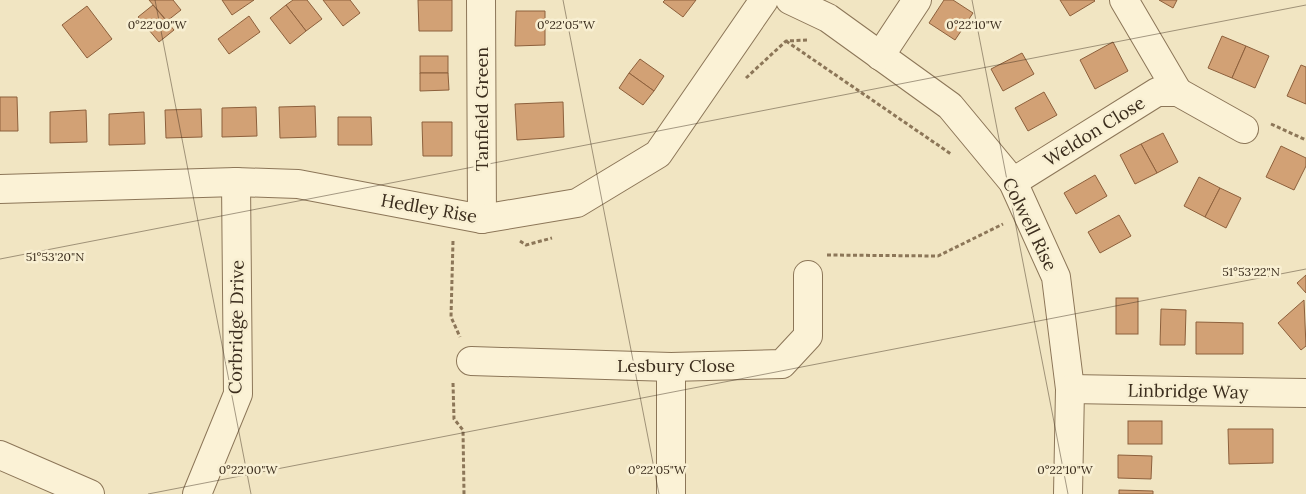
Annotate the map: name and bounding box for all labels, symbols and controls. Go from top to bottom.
text: 0°22'00"W [128,17,187,32]
text: 0°22'05"W [537,17,596,32]
text: 0°22'10"W [946,17,1003,32]
street label: Tanfield Green [470,47,493,171]
street label: Weldon Close [1039,91,1149,171]
street label: Colwell Rise [998,174,1063,275]
street label: Hedley Rise [379,188,479,228]
text: 51°53'20"N [26,249,84,264]
street label: Corbridge Drive [223,259,249,394]
text: 51°53'22"N [1222,264,1280,279]
street label: Lesbury Close [617,354,735,377]
street label: Linbridge Way [1127,378,1249,404]
text: 0°22'00"W [219,462,278,477]
text: 0°22'05"W [628,462,687,477]
text: 0°22'10"W [1037,462,1094,477]

